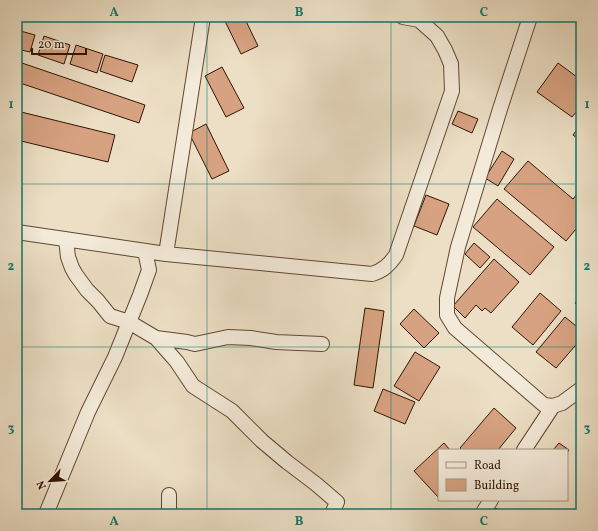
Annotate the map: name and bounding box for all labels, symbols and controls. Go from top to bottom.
text: A [109,4,119,22]
text: B [295,4,304,22]
text: C [480,4,488,22]
scale bar [32,30,86,56]
text: 20 m [38,37,65,53]
text: 1 [8,96,14,114]
text: 1 [584,96,590,114]
text: 2 [8,258,15,276]
text: 2 [584,258,591,276]
text: 3 [8,420,15,438]
text: 3 [584,420,591,438]
legend [438,449,568,501]
text: Road [474,458,501,474]
north arrow [30,461,70,501]
text: N [34,478,51,491]
text: Building [474,478,519,494]
text: A [109,513,119,531]
text: B [295,513,304,531]
text: C [480,513,488,531]

